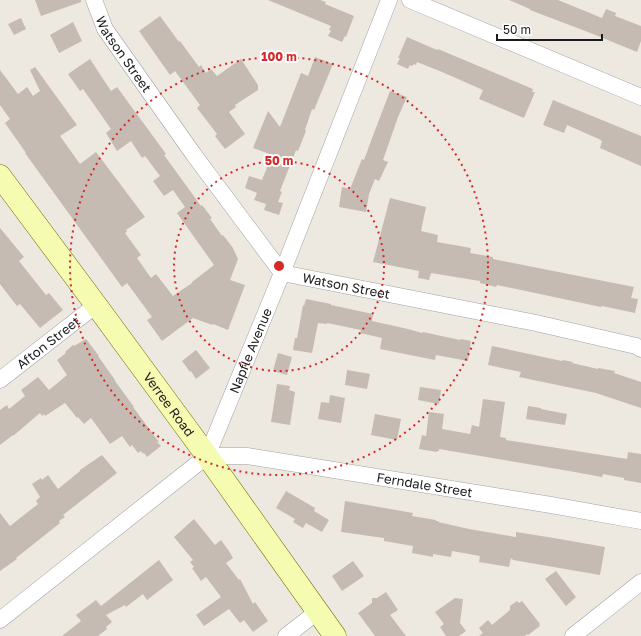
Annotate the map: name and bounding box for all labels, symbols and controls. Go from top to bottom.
street label: Watson Street [93,14,155,95]
scale bar [497,16,602,42]
text: 50 m [503,22,531,37]
text: 100 m [261,49,297,64]
text: 50 m [265,153,293,168]
centre of rings [272,259,286,273]
street label: Watson Street [301,269,391,302]
street label: Napfle Avenue [226,306,275,396]
street label: Afton Street [13,313,83,372]
street label: Verree Road [140,369,198,440]
street label: Ferndale Street [376,469,474,500]

